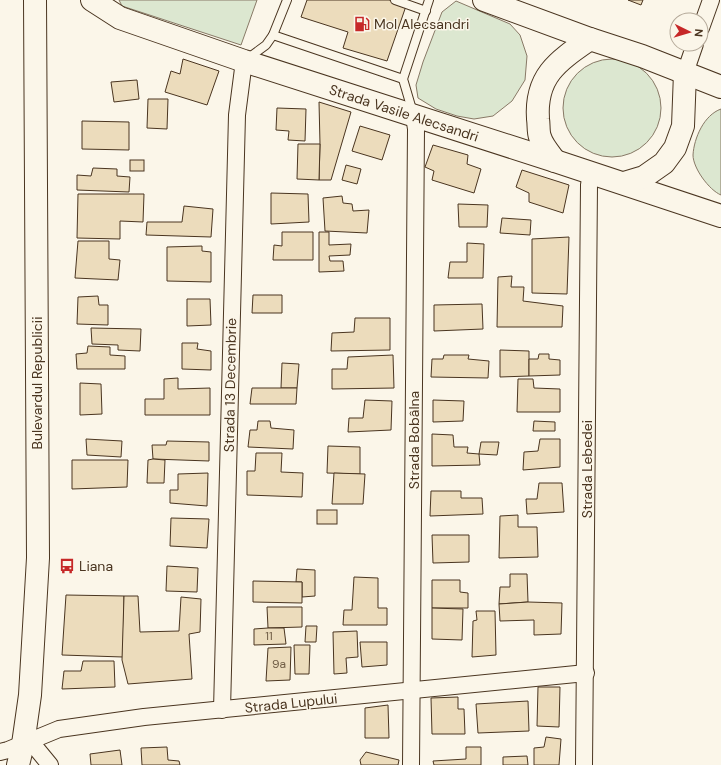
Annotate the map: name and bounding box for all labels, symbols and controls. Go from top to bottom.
north arrow [669,12,709,52]
fuel station icon: Mol Alecsandri [353,15,371,33]
place label: Mol Alecsandri [374,15,469,33]
text: N [692,28,706,37]
street label: Strada Vasile Alecsandri [327,80,481,146]
street label: Bulevardul Republicii [28,316,46,450]
street label: Strada 13 Decembrie [220,318,240,452]
street label: Strada Bobâlna [405,391,423,489]
street label: Strada Lebedei [578,420,596,518]
bus stop icon: Liana [58,557,76,575]
place label: Liana [79,557,113,575]
house number: 11 [265,628,273,644]
house number: 9a [272,656,286,672]
street label: Strada Lupului [244,689,338,717]

